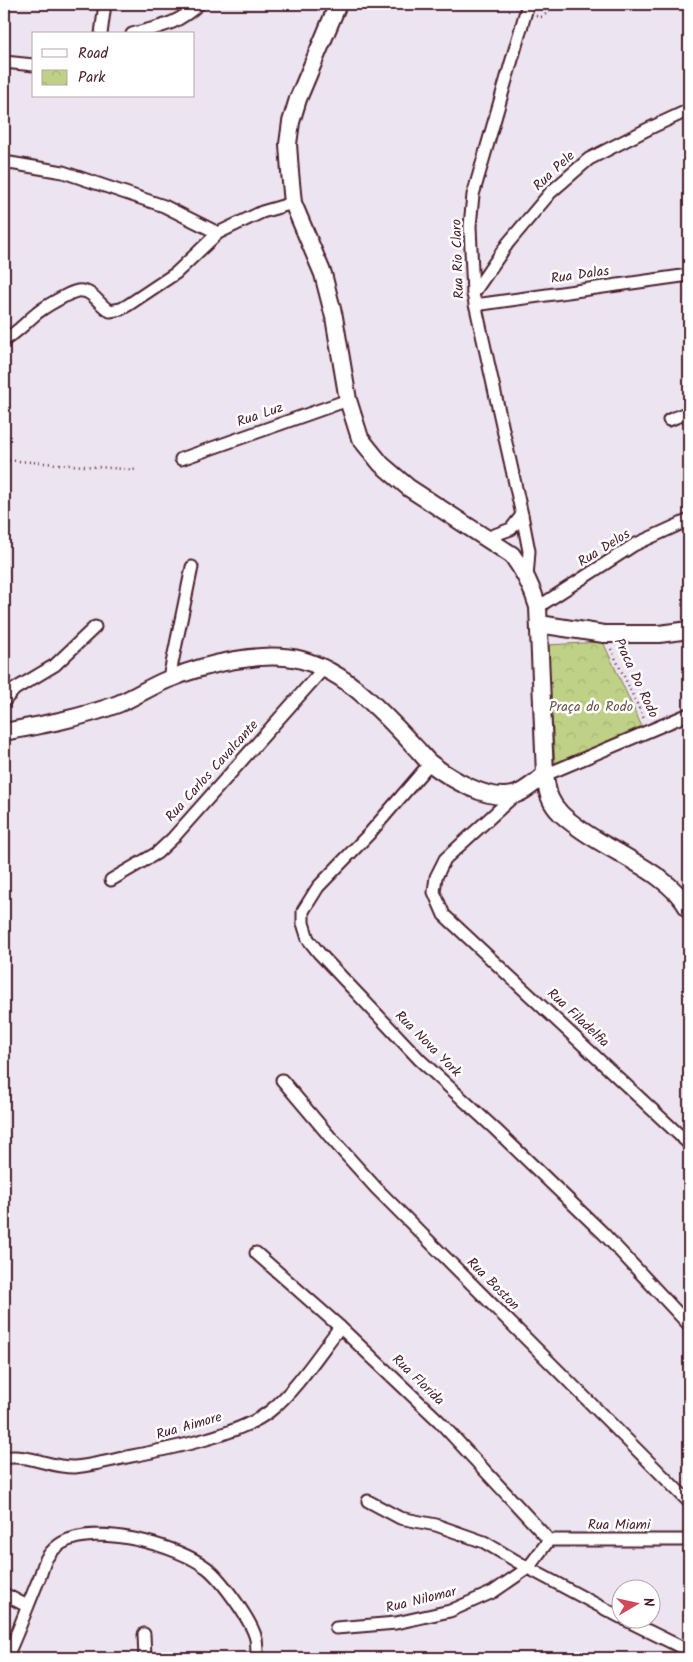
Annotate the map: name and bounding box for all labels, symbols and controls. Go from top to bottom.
legend [32,32,195,98]
text: Road [78,42,109,66]
text: Park [78,66,106,90]
street label: Rua Pele [528,145,581,196]
street label: Rua Rio Claro [446,219,470,299]
street label: Rua Dalas [549,260,611,290]
street label: Rua Luz [234,397,286,433]
street label: Rua Delos [574,523,635,573]
street label: Praca Do Rodo [608,634,664,722]
park label: Praça do Rodo [549,696,633,718]
street label: Rua Carlos Cavalcante [160,714,264,827]
street label: Rua Filadelfia [542,983,614,1053]
street label: Rua Nova York [390,1006,467,1083]
street label: Rua Boston [461,1252,525,1316]
street label: Rua Florida [387,1349,449,1411]
street label: Rua Aimore [154,1406,225,1446]
street label: Rua Miami [588,1514,651,1536]
street label: Rua Nilomar [383,1580,460,1619]
north arrow [610,1580,660,1630]
text: N [636,1596,659,1608]

